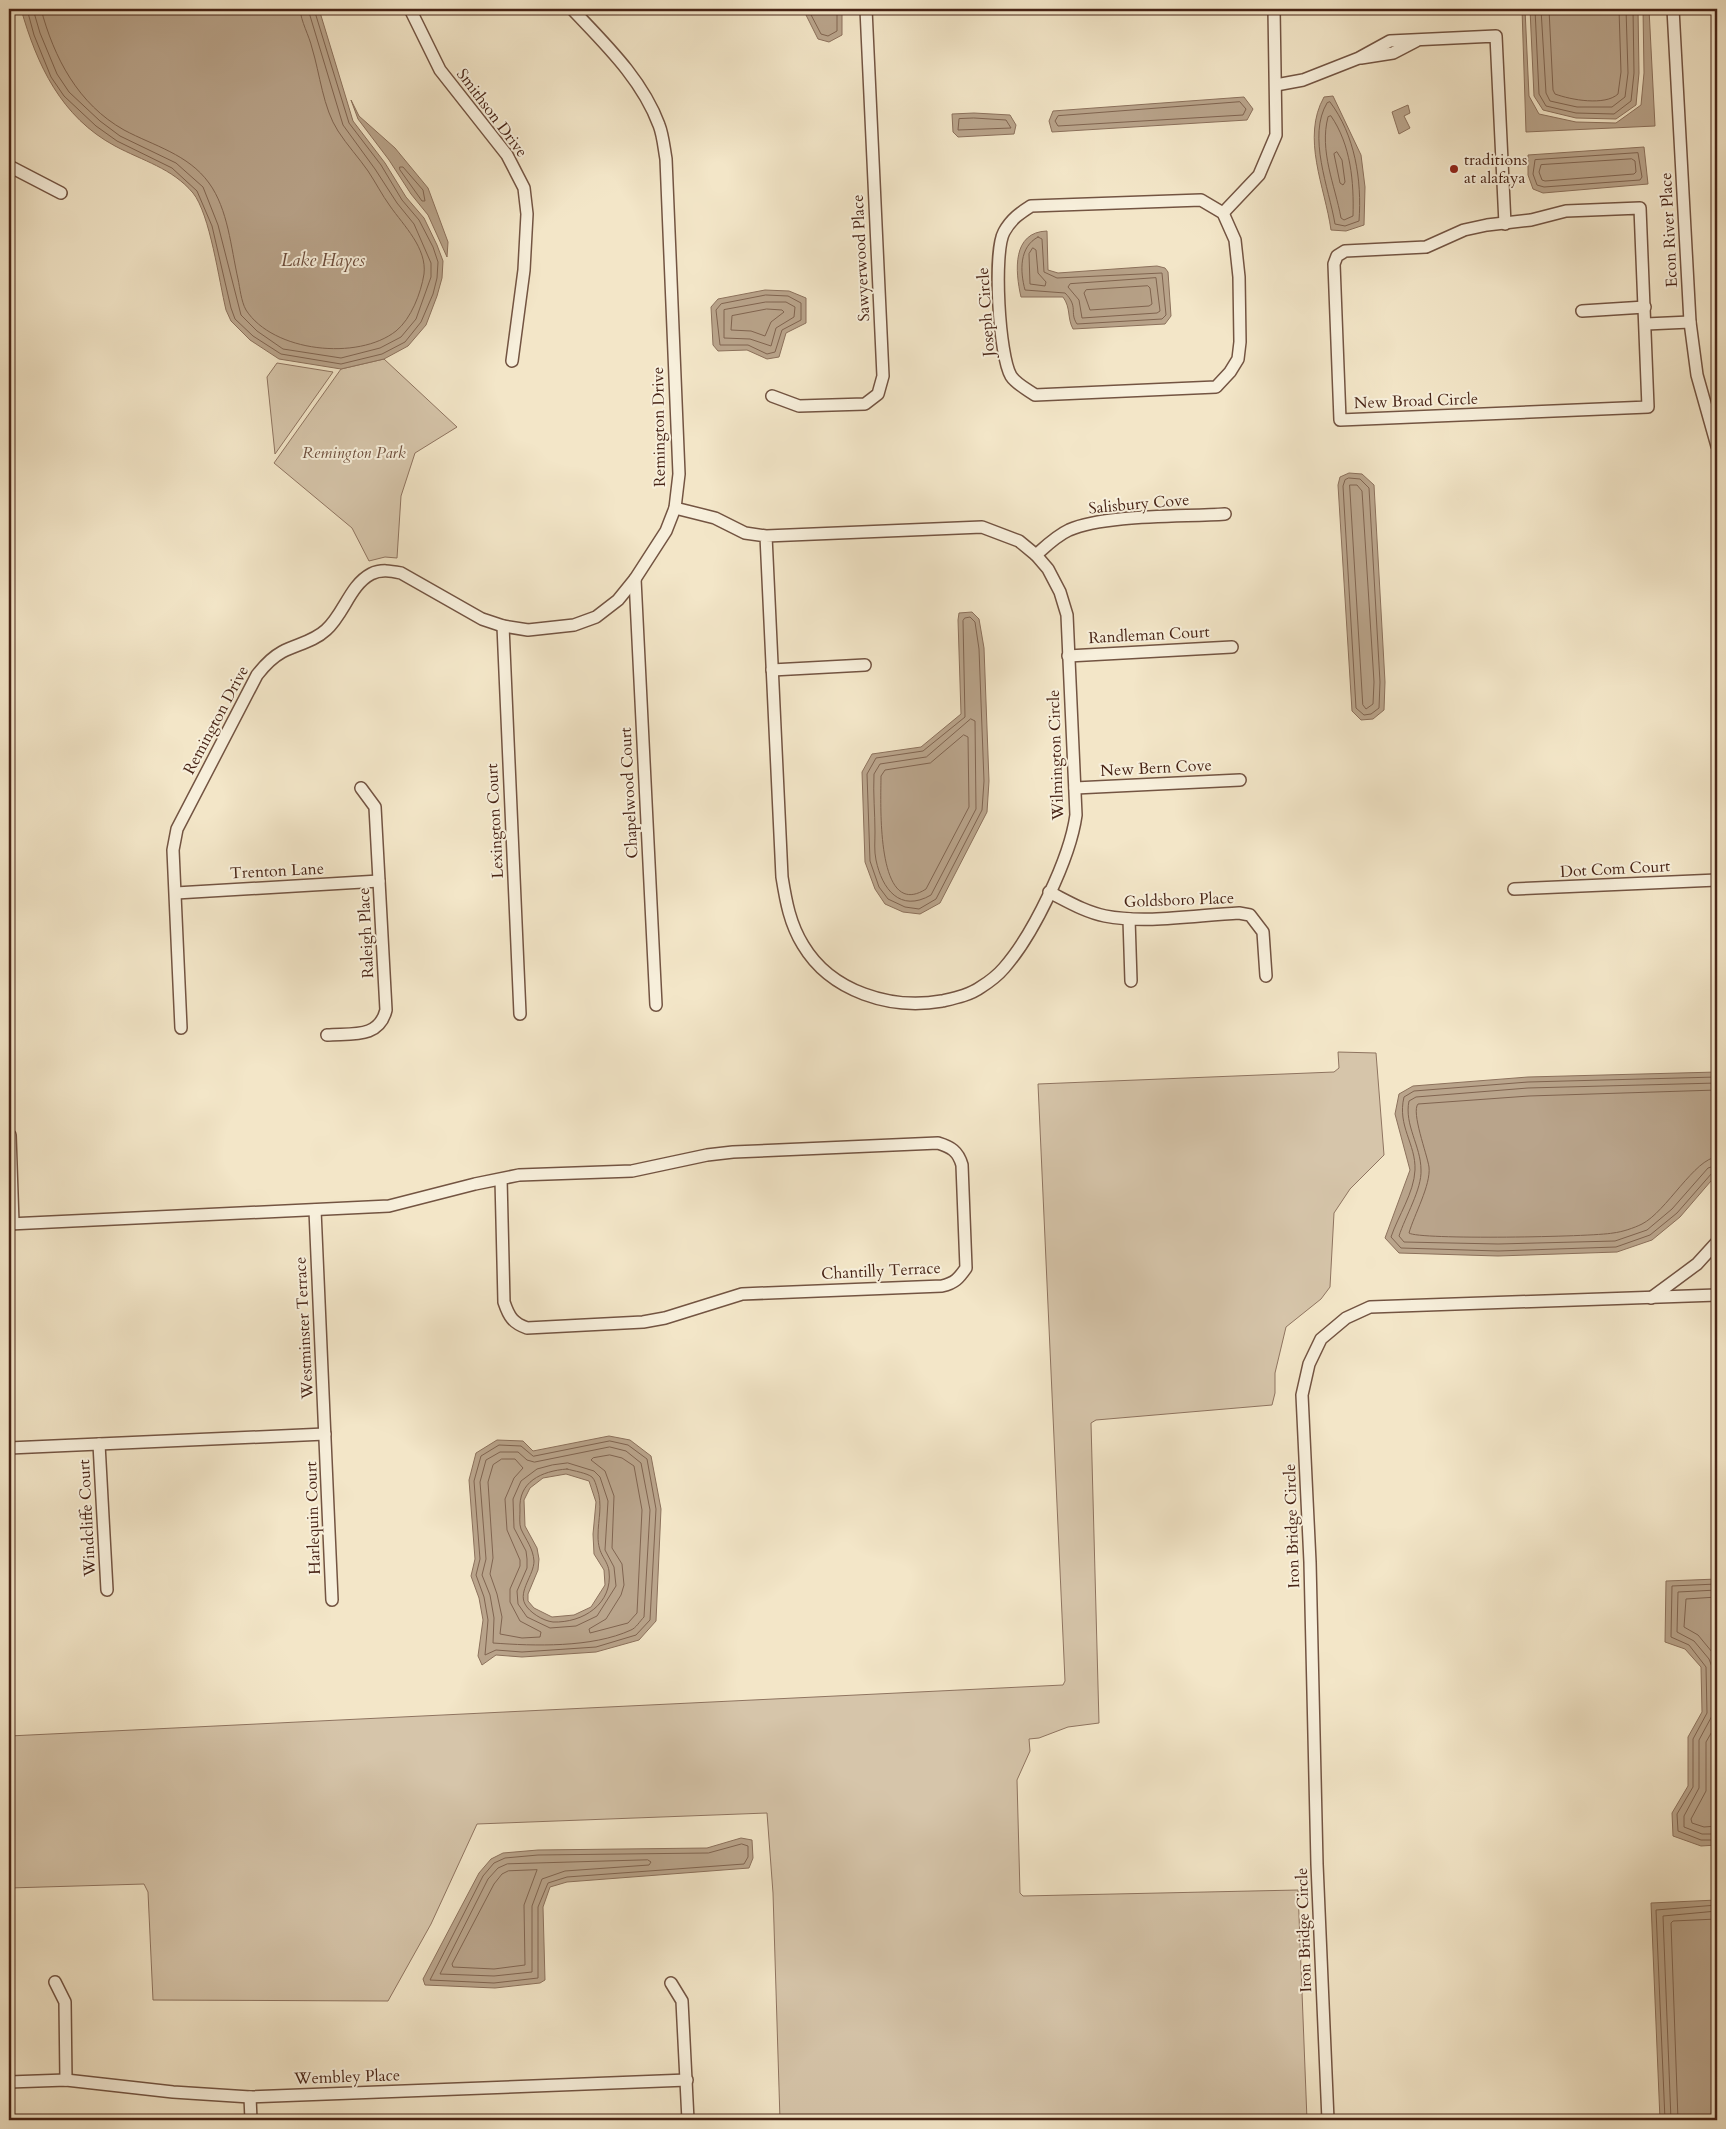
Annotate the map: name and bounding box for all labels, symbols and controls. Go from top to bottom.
street label: Smithson Drive [451,64,533,162]
place label: traditions at alafaya [1464,149,1527,189]
marker: traditions at alafaya [1448,163,1460,175]
street label: Econ River Place [1655,172,1683,288]
street label: Sawyerwood Place [847,194,875,322]
water label: Lake Hayes [281,248,365,273]
street label: Joseph Circle [972,267,1000,359]
street label: Remington Drive [647,367,671,487]
street label: New Broad Circle [1353,388,1479,414]
park label: Remington Park [302,442,406,464]
street label: Salisbury Cove [1088,489,1190,519]
street label: Randleman Court [1088,621,1210,649]
street label: Remington Drive [178,662,254,778]
street label: Wilmington Circle [1043,689,1069,822]
street label: Chapelwood Court [615,727,643,859]
street label: New Bern Cove [1100,754,1212,782]
street label: Lexington Court [481,763,509,879]
street label: Dot Com Court [1559,855,1671,883]
street label: Trenton Lane [229,858,325,884]
street label: Raleigh Place [353,887,379,979]
street label: Goldsboro Place [1124,887,1234,913]
street label: Westminster Terrace [289,1256,319,1401]
street label: Chantilly Terrace [821,1257,941,1285]
street label: Windcliffe Court [73,1459,101,1578]
street label: Harlequin Court [300,1461,326,1575]
street label: Iron Bridge Circle [1279,1463,1305,1589]
street label: Iron Bridge Circle [1291,1867,1317,1993]
street label: Wembley Place [293,2064,400,2090]

